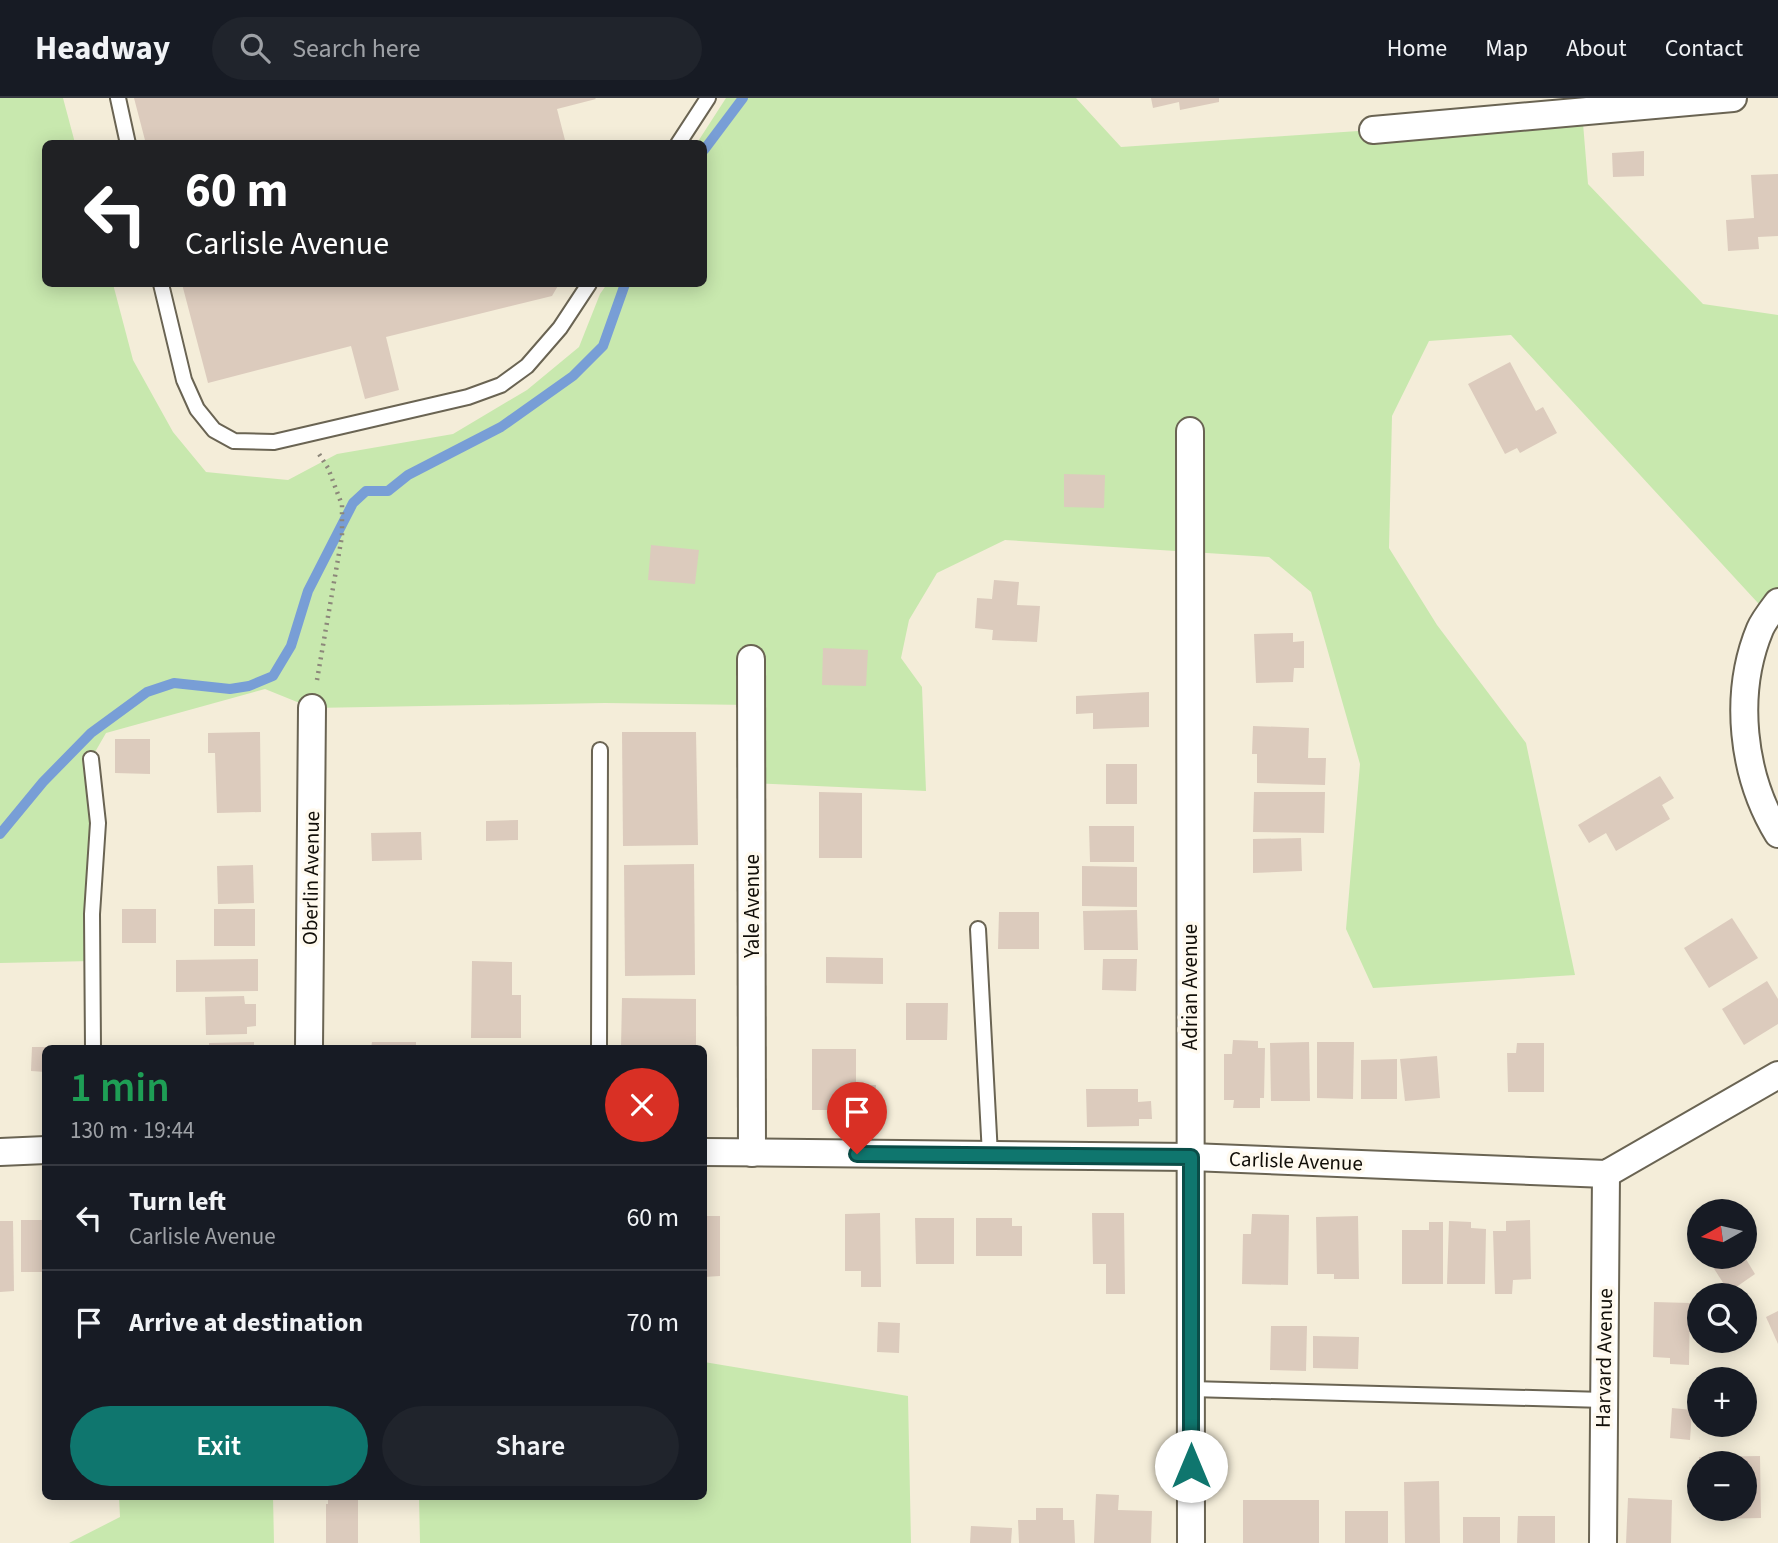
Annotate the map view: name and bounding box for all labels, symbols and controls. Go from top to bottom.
search box [212,17,702,80]
text: Headway [35,25,170,72]
icon: search [236,29,274,67]
text: Search here [292,30,420,67]
text: Home [1387,31,1447,66]
text: Map [1485,31,1528,66]
text: About [1566,31,1627,66]
text: Contact [1665,31,1743,66]
text: 60 m [185,156,289,226]
icon: left [70,168,161,259]
text: Carlisle Avenue [185,221,389,267]
street label: Oberlin Avenue [295,811,327,945]
street label: Yale Avenue [737,854,767,959]
street label: Adrian Avenue [1175,924,1205,1050]
text: 1 min [70,1058,170,1118]
button: close [605,1068,679,1142]
pin [827,1082,887,1154]
icon: arrive [838,1093,876,1131]
text: 130 m · 19:44 [70,1114,194,1147]
street label: Carlisle Avenue [1229,1144,1363,1178]
text: Turn left [129,1183,226,1220]
icon: left [70,1199,108,1237]
text: 60 m [626,1199,679,1236]
north arrow [1687,1199,1757,1269]
map controls [1687,1199,1757,1521]
text: Carlisle Avenue [129,1220,276,1253]
button: search [1687,1283,1757,1353]
street label: Harvard Avenue [1588,1288,1620,1428]
icon: arrive [70,1304,108,1342]
text: Arrive at destination [129,1304,363,1341]
text: 70 m [626,1304,679,1341]
button: + [1687,1367,1757,1437]
button: Exit [70,1406,368,1486]
button: Share [382,1406,679,1486]
position arrow [1154,1429,1228,1503]
button: − [1687,1451,1757,1521]

